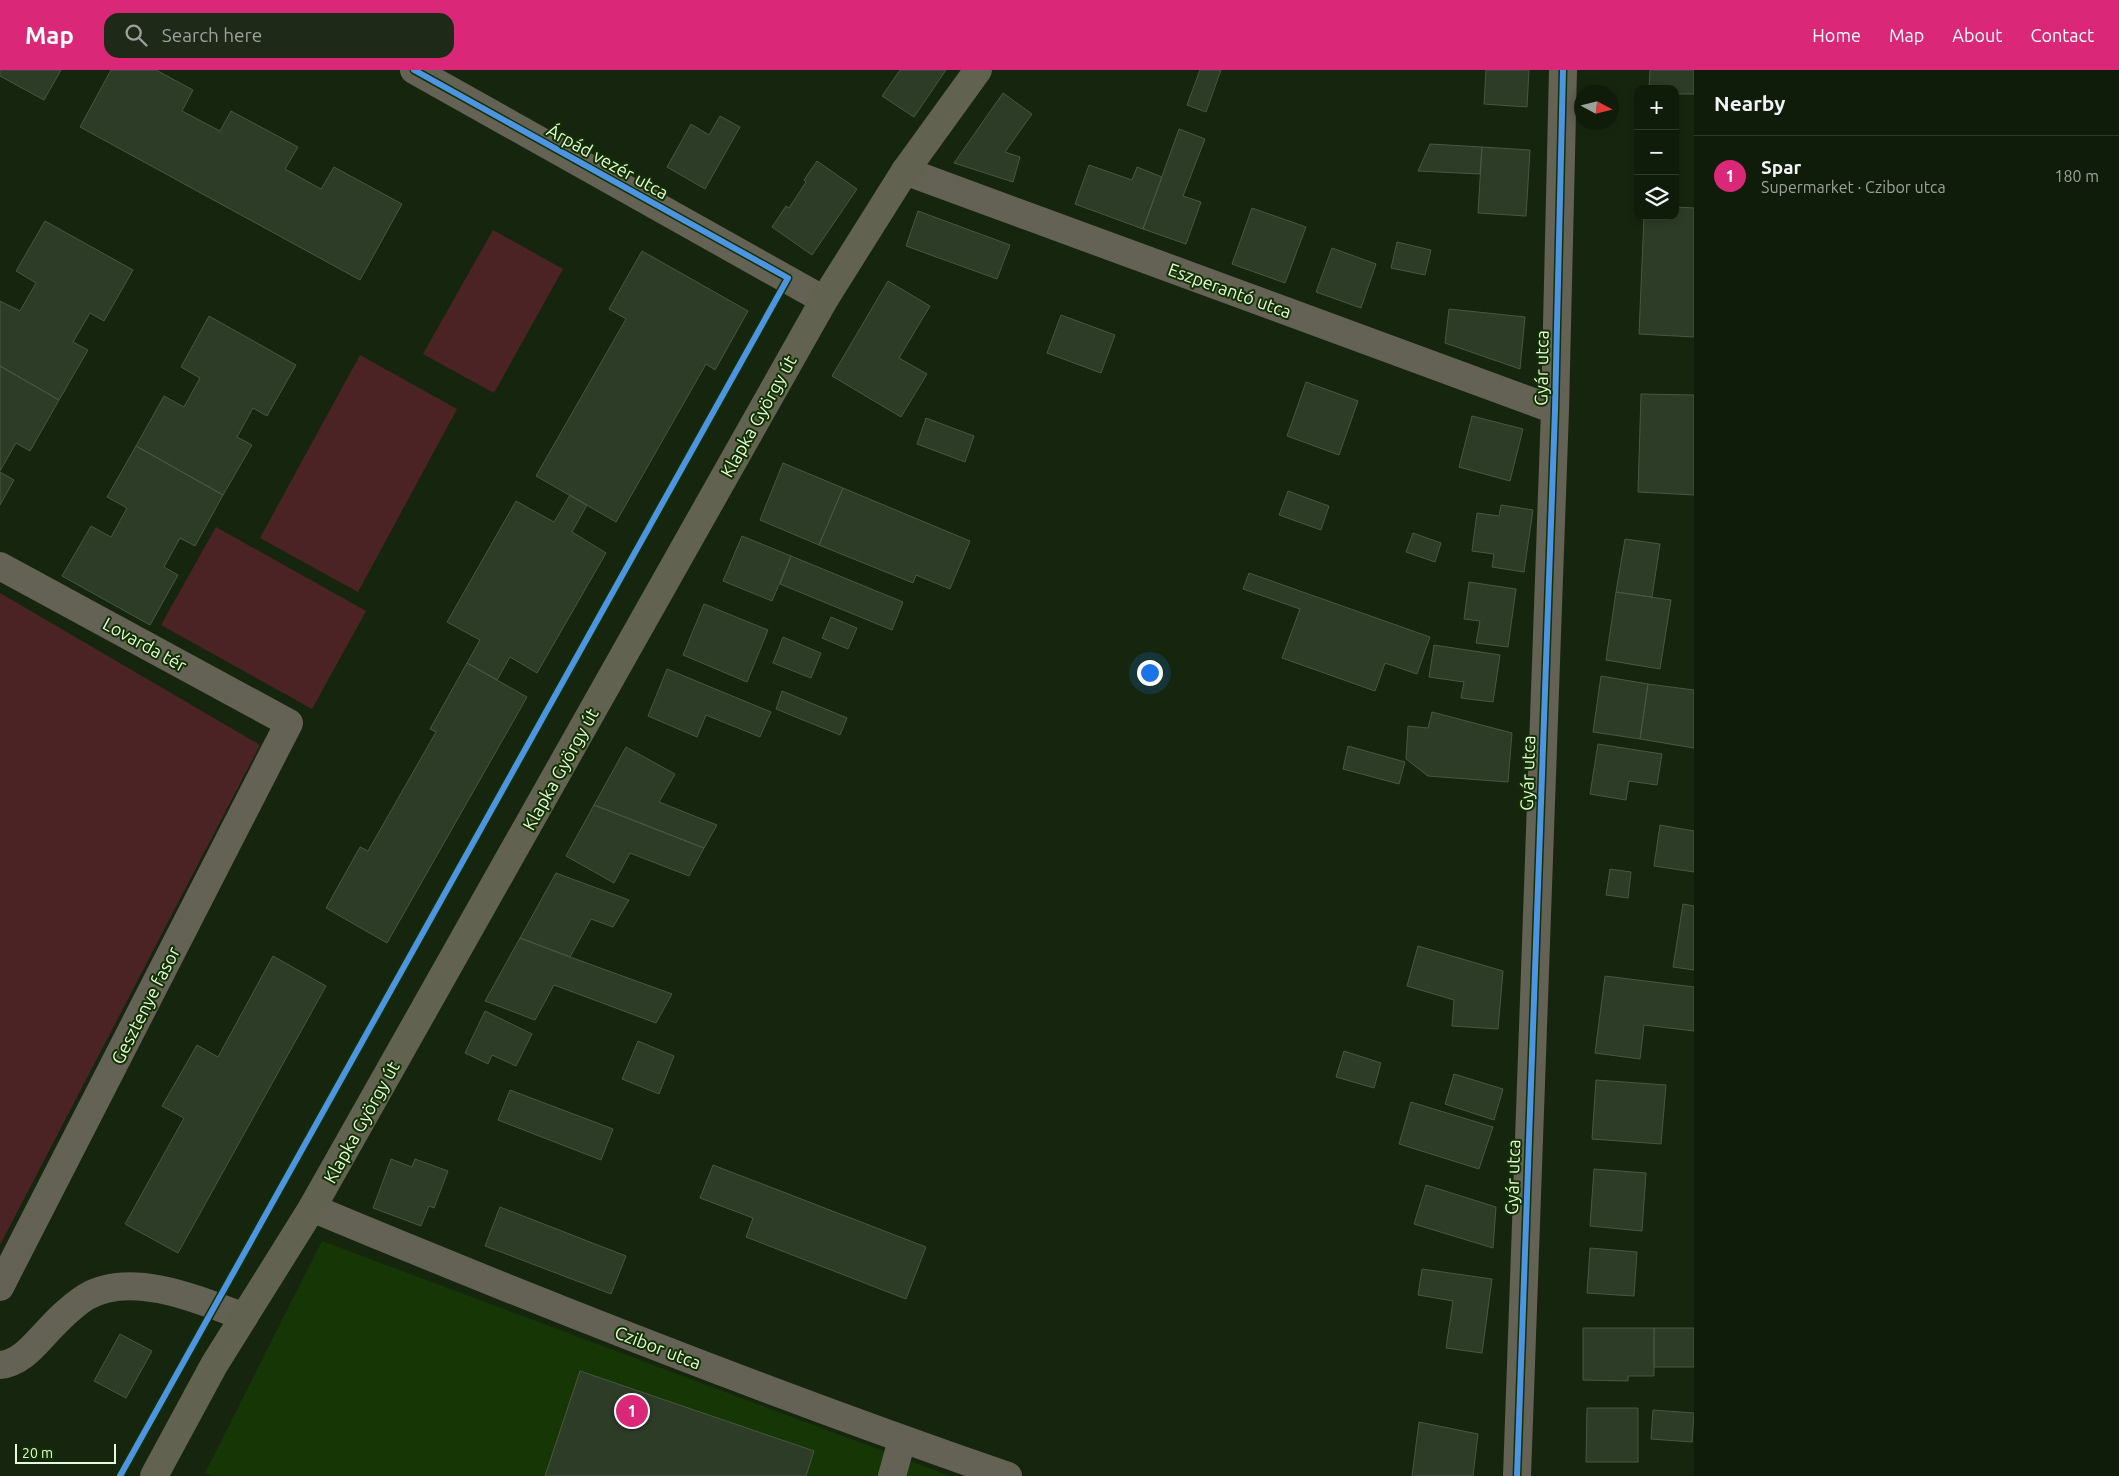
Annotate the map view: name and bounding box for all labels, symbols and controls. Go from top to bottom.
search box [104,13,454,58]
icon: search [122,21,150,49]
text: Map [25,22,74,49]
text: Search here [162,24,262,46]
text: Home [1812,25,1861,45]
text: Map [1889,25,1924,45]
text: About [1952,25,2002,45]
text: Contact [2030,25,2094,45]
north arrow [1574,85,1619,130]
map controls [1634,85,1679,220]
button: + [1634,85,1679,130]
text: Nearby [1714,91,1785,115]
street label: Árpád vezér utca [544,119,673,203]
button: − [1634,130,1679,175]
text: Spar [1761,156,1801,178]
text: 1 [1725,167,1735,185]
text: 180 m [2054,167,2099,185]
button: layers [1634,175,1679,220]
text: Supermarket · Czibor utca [1761,178,1946,196]
street label: Eszperantó utca [1166,258,1294,322]
street label: Gyár utca [1530,330,1552,406]
street label: Klapka György út [716,352,800,480]
street label: Lovarda tér [100,613,190,675]
your location [1137,660,1163,686]
street label: Klapka György út [518,705,602,833]
street label: Gyár utca [1516,735,1538,811]
street label: Gesztenye fasor [107,943,183,1067]
street label: Klapka György út [319,1058,403,1186]
street label: Gyár utca [1501,1139,1523,1215]
street label: Czibor utca [612,1321,704,1373]
pin: 1 [616,1392,648,1430]
scale bar [15,1441,116,1464]
text: 20 m [22,1445,53,1461]

